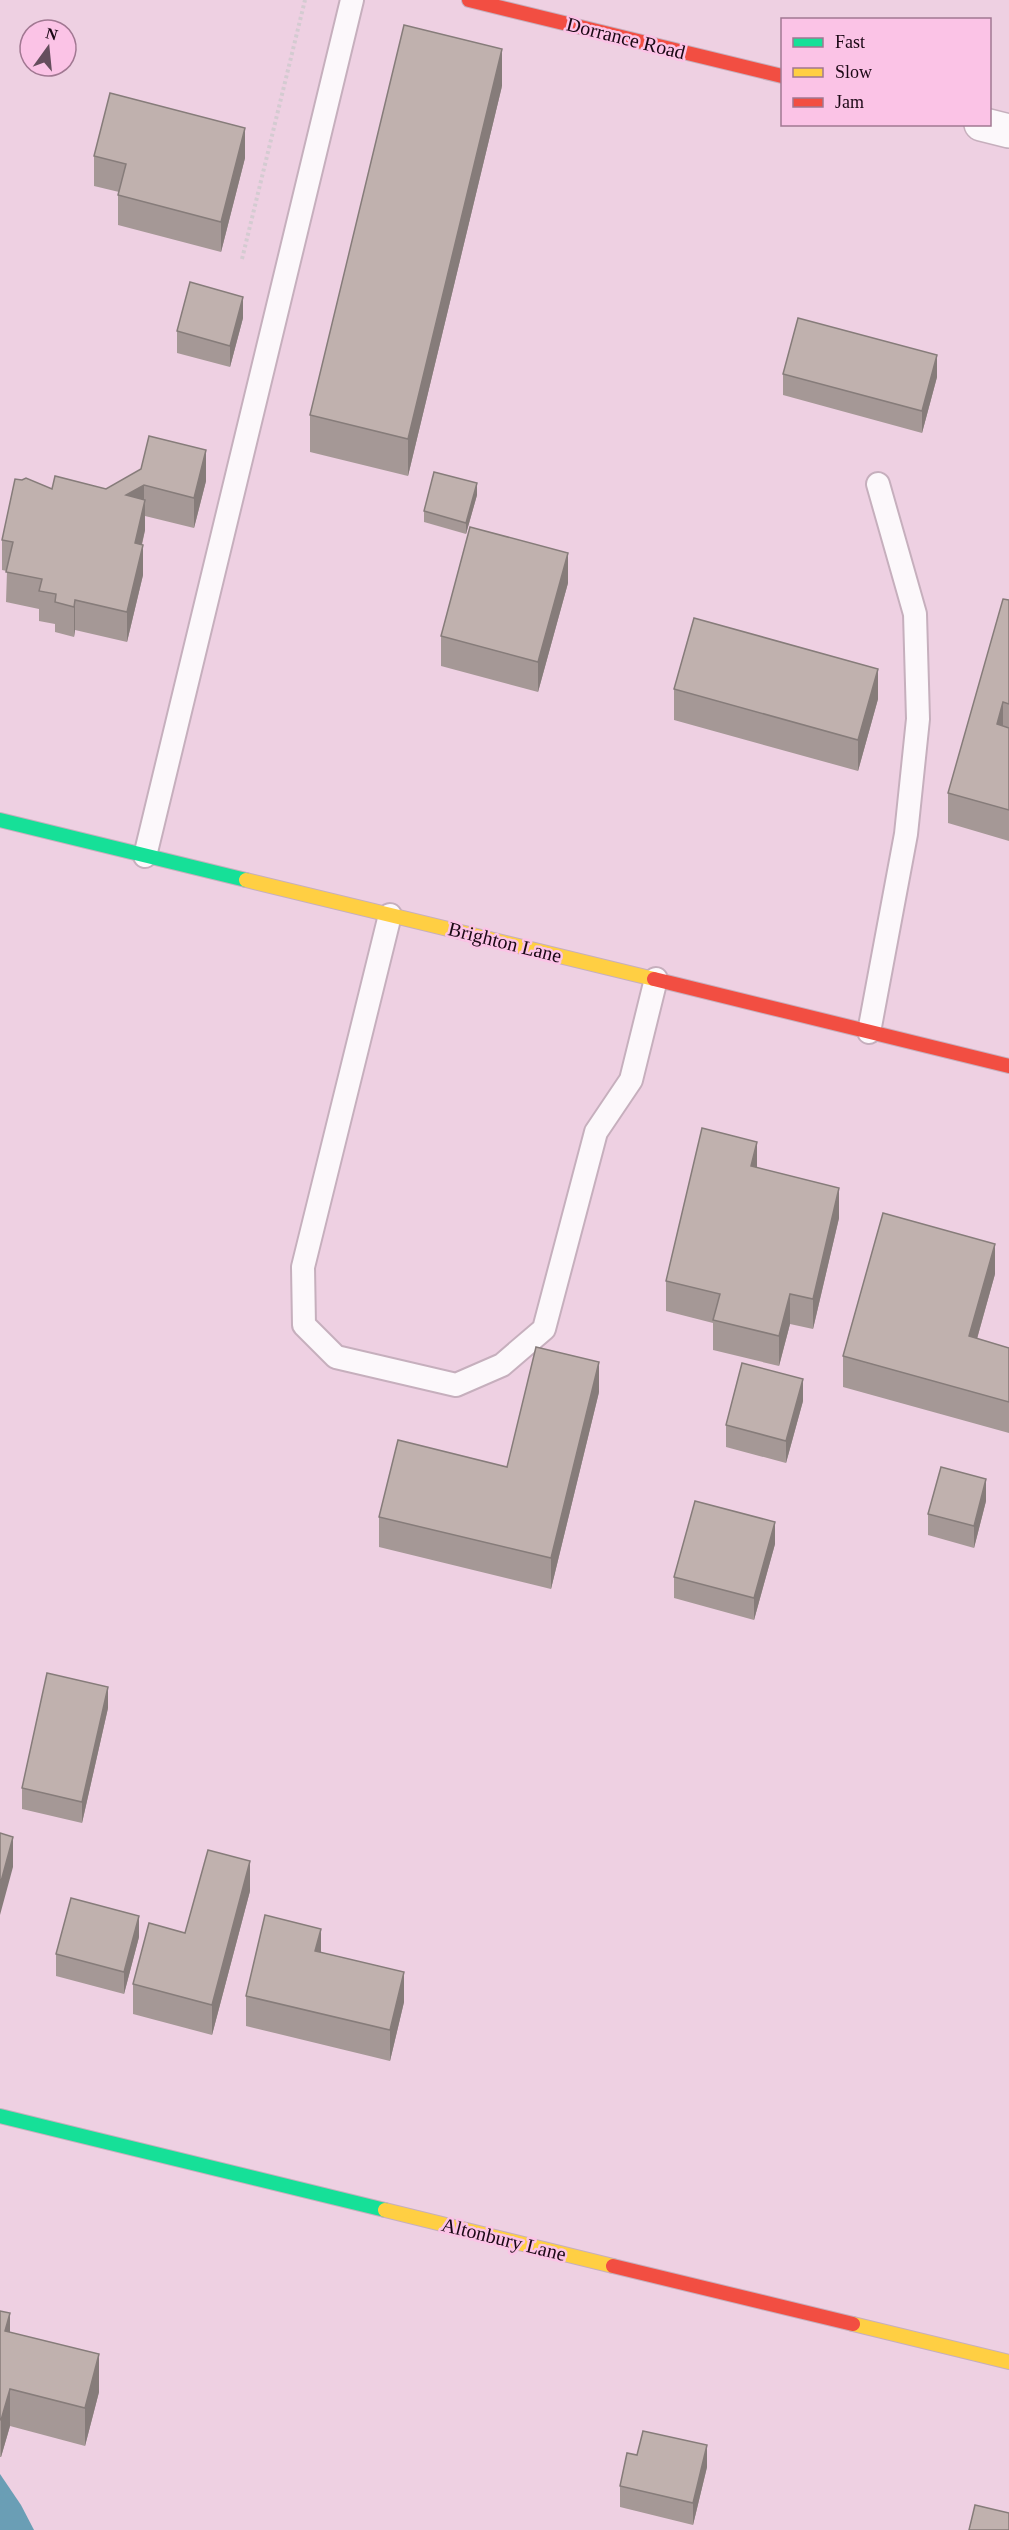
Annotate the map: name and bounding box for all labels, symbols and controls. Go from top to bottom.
street label: Dorrance Road [564,13,688,63]
north arrow [18,18,78,78]
legend [781,18,991,126]
text: N [44,24,60,44]
text: Fast [835,32,865,52]
text: Slow [835,62,872,82]
text: Jam [835,92,864,112]
street label: Brighton Lane [446,917,564,968]
street label: Altonbury Lane [439,2213,568,2266]

